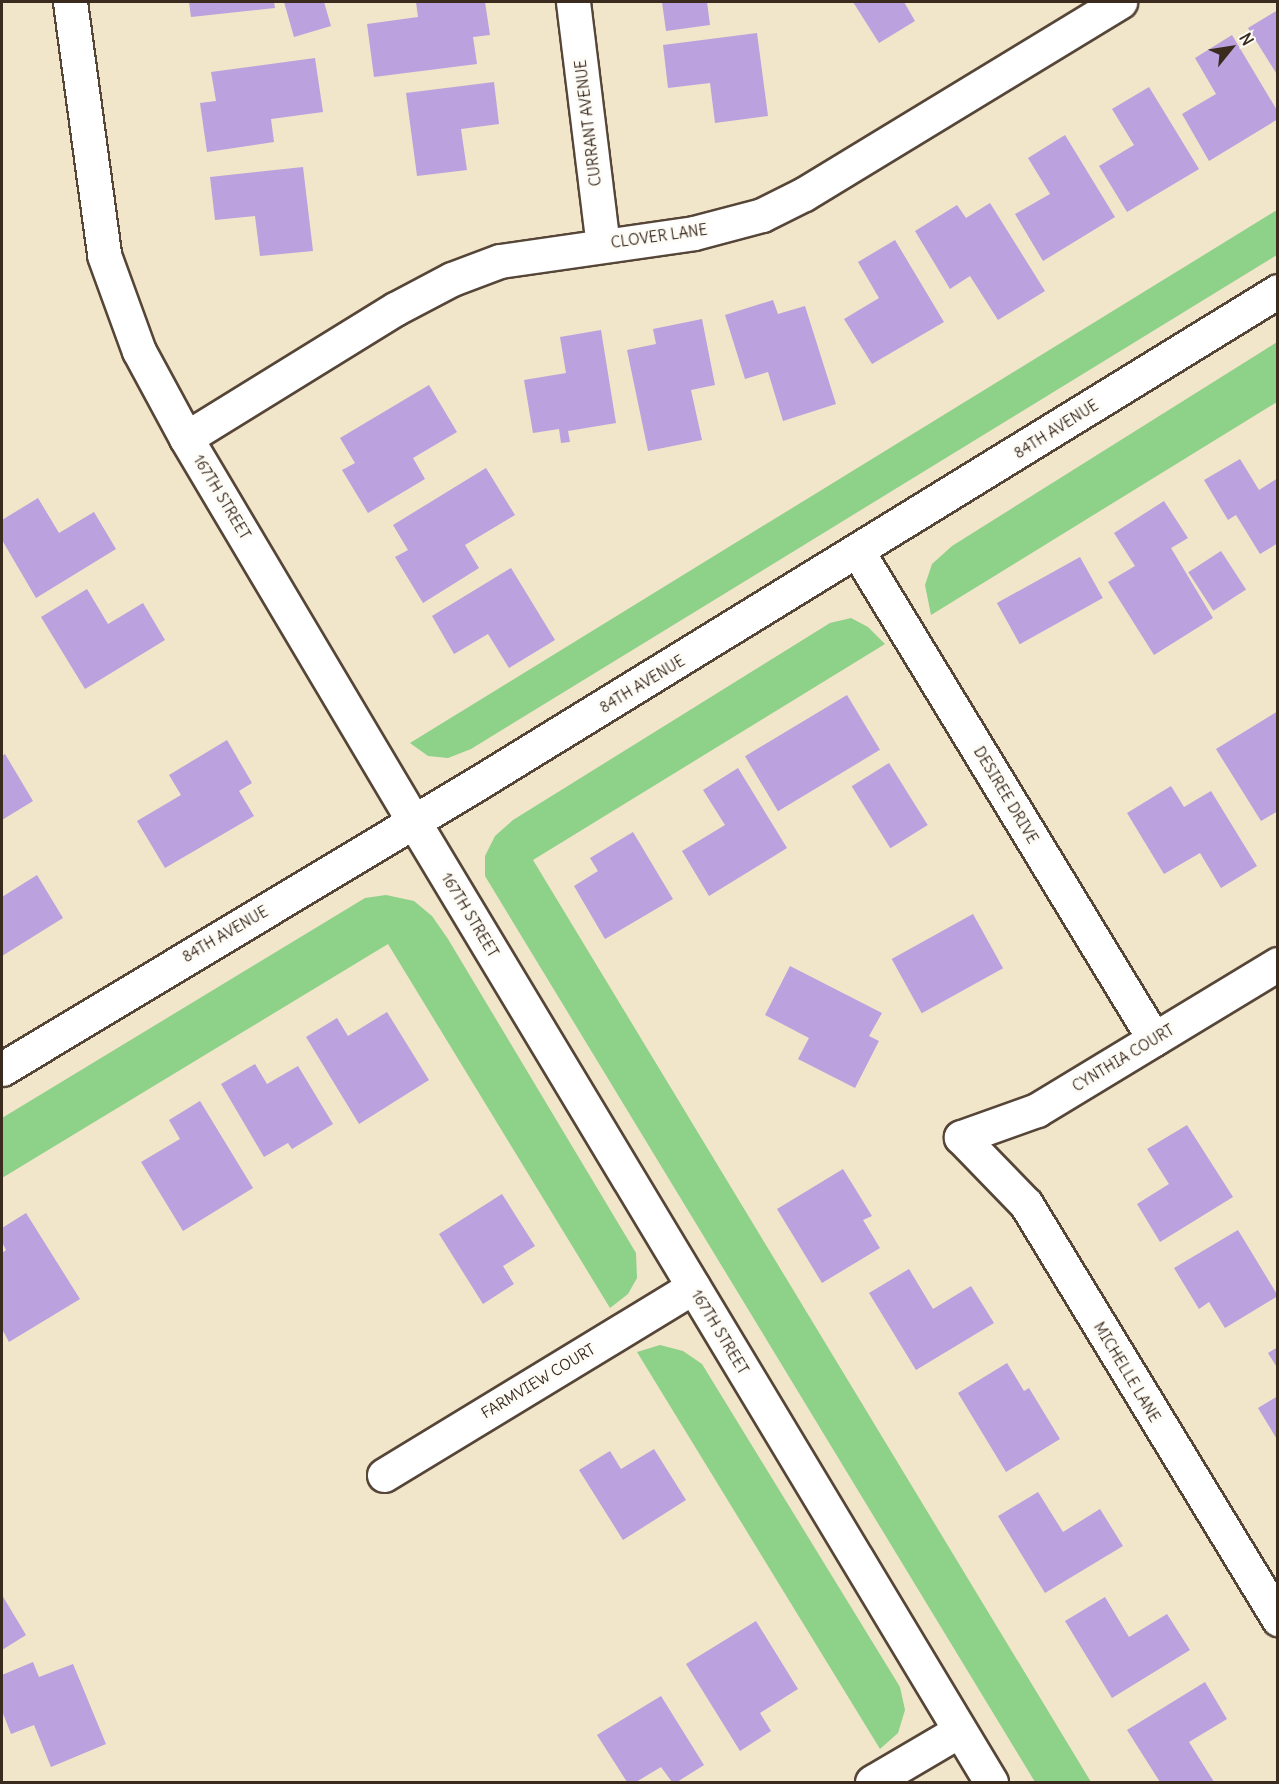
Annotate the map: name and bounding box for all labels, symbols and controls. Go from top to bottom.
north arrow [1201,18,1261,78]
text: N [1235,29,1258,49]
street label: CURRANT AVENUE [571,59,605,187]
street label: CLOVER LANE [610,220,708,252]
street label: 84TH AVENUE [1011,396,1101,462]
street label: 167TH STREET [190,452,254,542]
street label: 84TH AVENUE [596,652,688,716]
street label: DESIREE DRIVE [970,743,1042,847]
street label: 167TH STREET [438,870,502,960]
street label: 84TH AVENUE [179,902,271,966]
street label: CYNTHIA COURT [1069,1021,1177,1095]
street label: 167TH STREET [688,1287,752,1377]
street label: MICHELLE LANE [1090,1319,1164,1425]
street label: FARMVIEW COURT [478,1340,598,1422]

